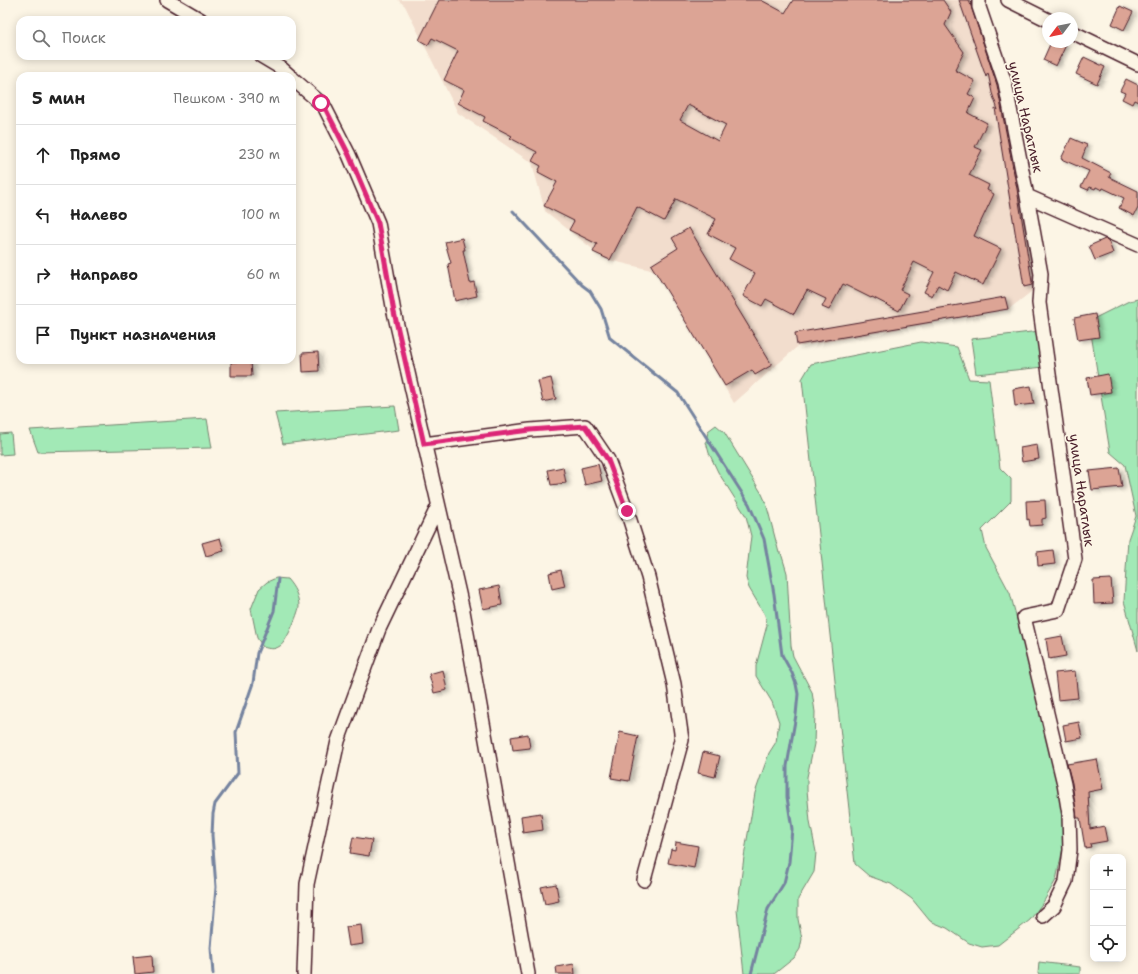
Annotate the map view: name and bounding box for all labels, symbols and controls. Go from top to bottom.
north arrow [1042,12,1078,48]
search box [16,16,296,60]
icon: search [30,27,52,49]
text: Поиск [62,28,106,48]
street label: улица Наратлык [1004,60,1048,175]
text: 5 мин [32,87,85,109]
text: Пешком · 390 m [174,90,280,107]
route start [312,94,330,112]
icon: ahead [32,144,54,166]
text: Прямо [70,145,120,165]
text: 230 m [238,146,280,163]
icon: left [32,204,54,226]
text: Налево [70,205,128,225]
text: 100 m [241,206,280,223]
icon: right [32,264,54,286]
text: Направо [70,265,138,285]
text: 60 m [247,266,280,283]
icon: arrive [32,324,54,346]
text: Пункт назначения [70,325,216,345]
street label: улица Наратлык [1065,432,1099,548]
route end [618,502,636,520]
map controls [1090,854,1126,962]
button: + [1090,854,1126,890]
button: − [1090,890,1126,926]
button: locate [1090,926,1126,962]

